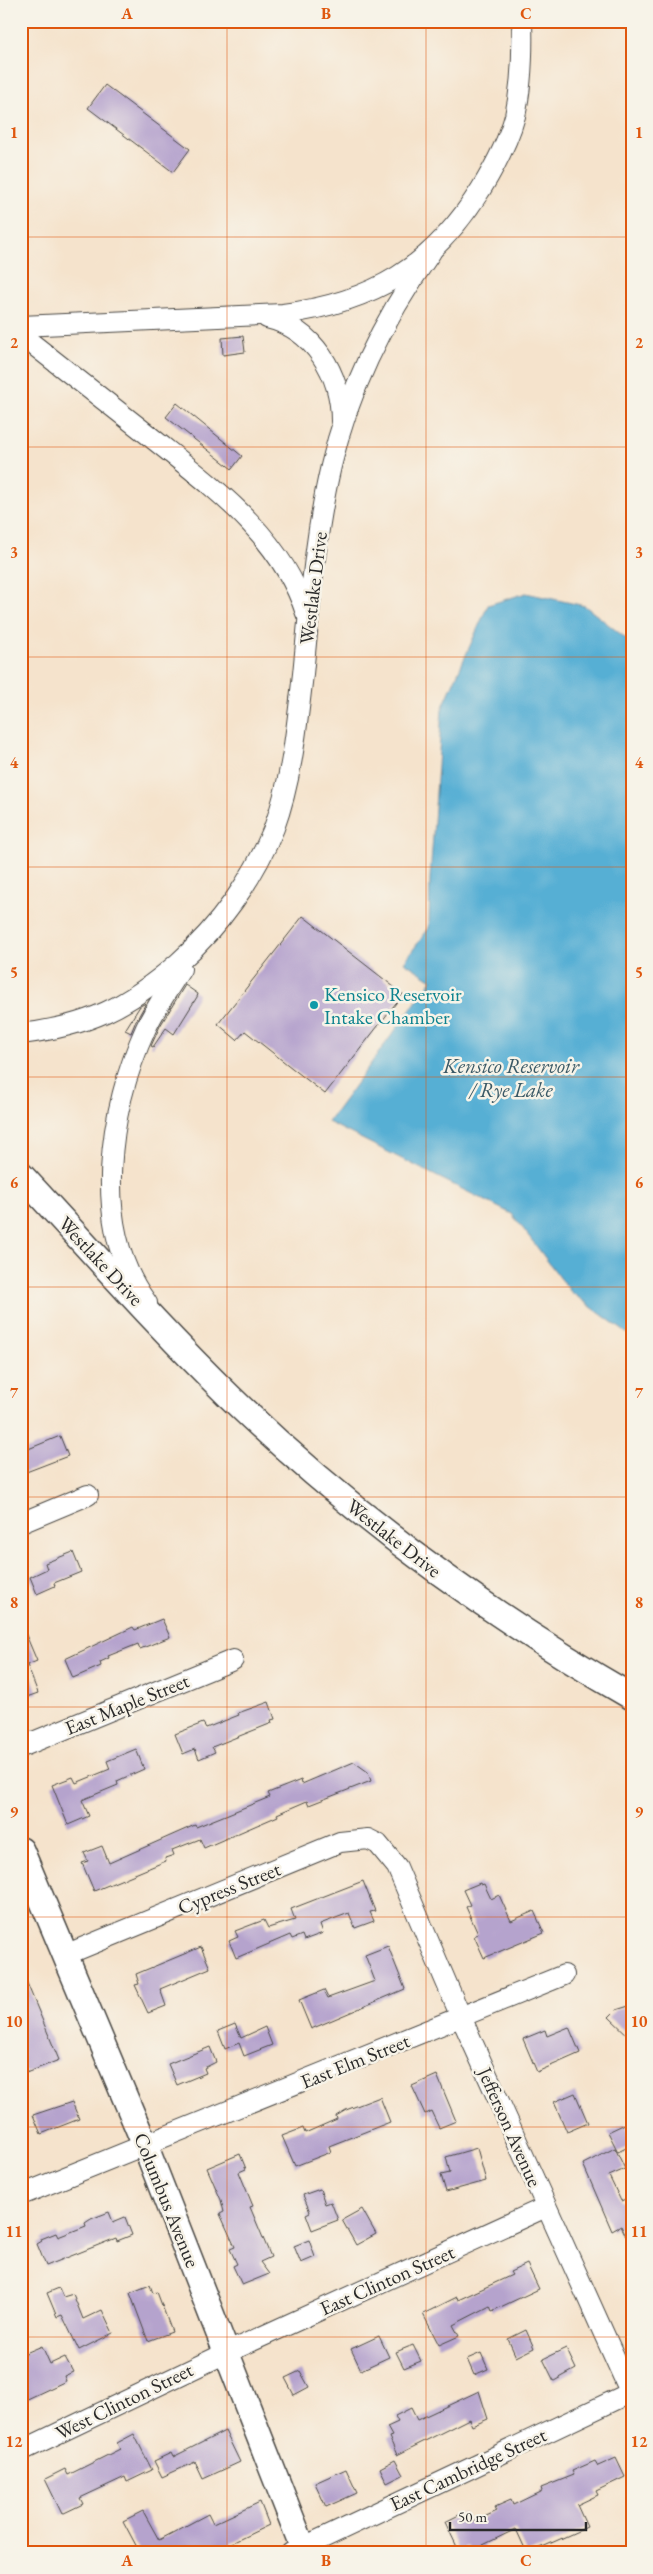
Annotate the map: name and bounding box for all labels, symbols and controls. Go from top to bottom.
text: A [120,3,133,24]
text: B [321,3,331,24]
text: C [520,3,532,24]
text: 1 [10,122,18,143]
text: 1 [635,122,643,143]
text: 2 [10,332,19,353]
text: 2 [635,332,644,353]
street label: Westlake Drive [293,530,333,646]
text: 3 [10,542,18,563]
text: 3 [635,542,643,563]
text: 4 [10,752,19,773]
text: 4 [635,752,644,773]
text: 5 [10,962,18,983]
text: 5 [635,962,643,983]
place label: Kensico Reservoir Intake Chamber [324,981,462,1030]
marker: Kensico Reservoir Intake Chamber [308,999,320,1011]
water label: Kensico Reservoir / Rye Lake [442,1052,580,1103]
text: 6 [10,1172,19,1193]
text: 6 [635,1172,644,1193]
street label: Westlake Drive [53,1211,149,1312]
text: 7 [10,1382,19,1403]
text: 7 [635,1382,644,1403]
street label: Westlake Drive [341,1493,447,1583]
text: 8 [10,1592,18,1613]
text: 8 [635,1592,643,1613]
street label: East Maple Street [61,1667,194,1741]
text: 9 [10,1801,19,1822]
text: 9 [635,1801,644,1822]
street label: Cypress Street [174,1855,285,1920]
text: 10 [6,2011,23,2032]
text: 10 [631,2011,648,2032]
street label: East Elm Street [297,2027,414,2095]
street label: Jefferson Avenue [471,2061,548,2191]
street label: Columbus Avenue [128,2129,206,2272]
text: 11 [6,2221,22,2242]
text: 11 [631,2221,647,2242]
street label: East Clinton Street [316,2238,459,2321]
street label: West Clinton Street [51,2356,198,2446]
street label: East Cambridge Street [386,2421,551,2517]
text: 12 [6,2431,23,2452]
text: 12 [631,2431,648,2452]
scale bar [450,2499,587,2531]
text: 50 m [458,2507,487,2526]
text: A [120,2550,133,2571]
text: B [321,2550,331,2571]
text: C [520,2550,532,2571]

